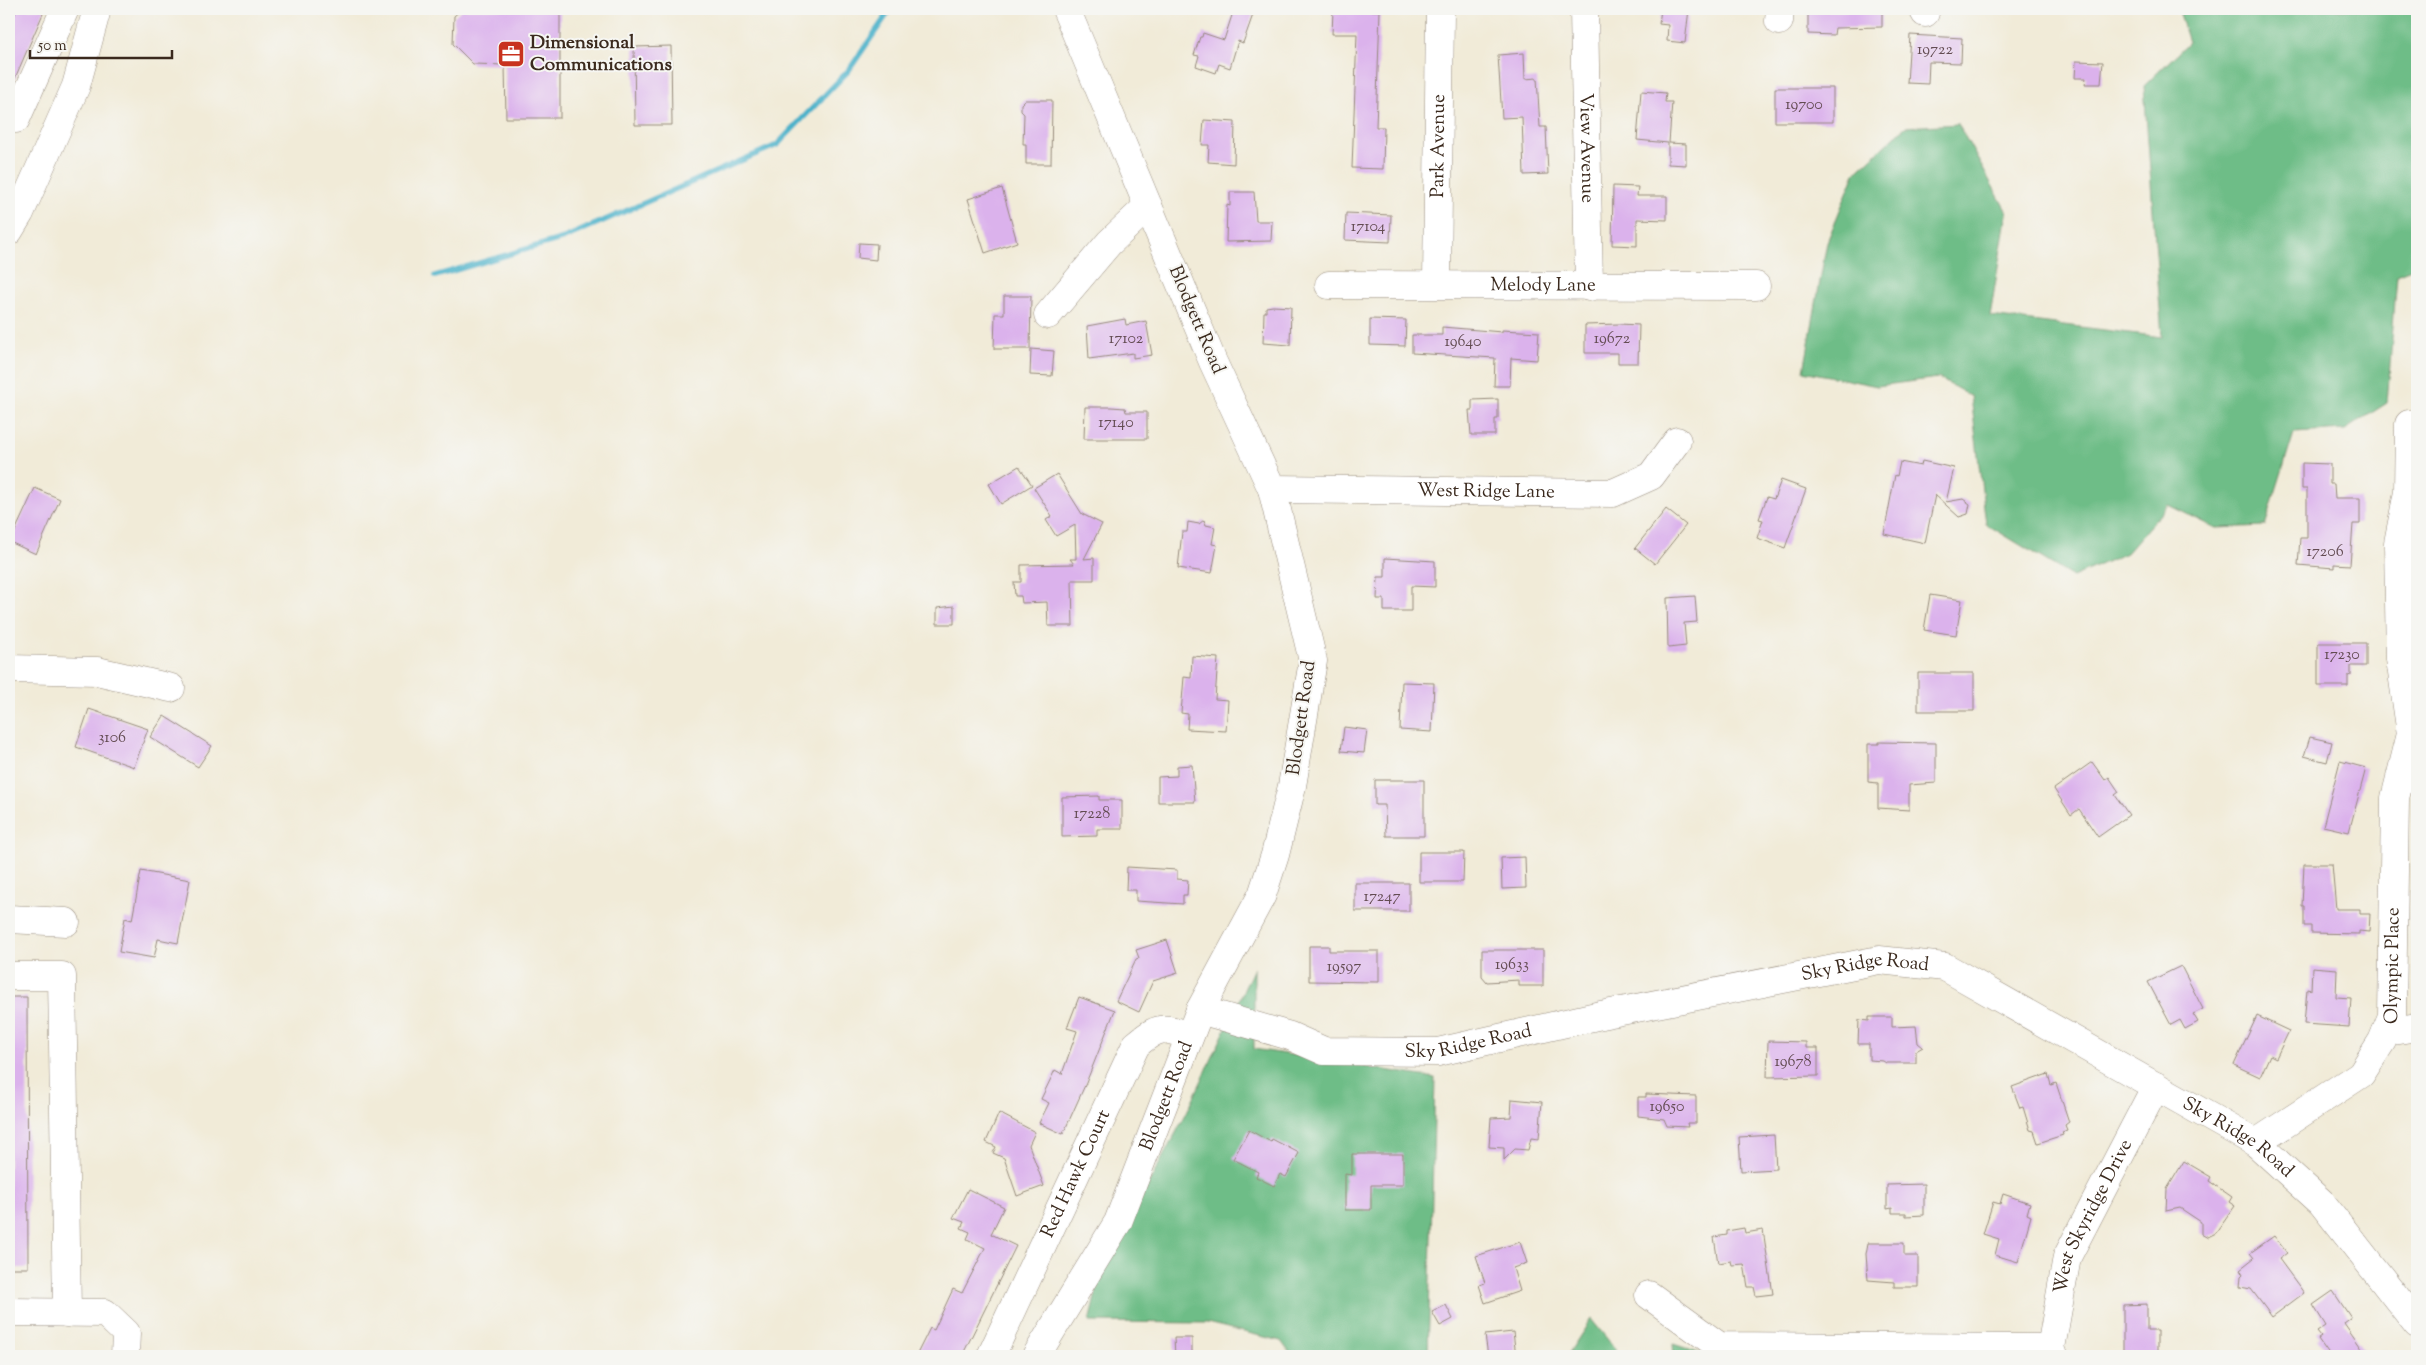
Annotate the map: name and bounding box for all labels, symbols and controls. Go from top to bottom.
scale bar [30,28,172,60]
place label: Dimensional Communications [530,30,672,79]
text: 50 m [37,36,67,57]
office icon: Dimensional Communications [496,39,526,69]
house number: 19722 [1917,39,1953,62]
street label: View Avenue [1572,93,1601,203]
street label: Park Avenue [1424,94,1453,198]
house number: 19700 [1785,94,1823,117]
house number: 17104 [1351,216,1385,239]
street label: Blodgett Road [1161,262,1231,379]
street label: Melody Lane [1490,272,1596,299]
house number: 17102 [1109,328,1144,351]
house number: 19672 [1594,328,1631,351]
house number: 19640 [1444,331,1482,354]
house number: 17140 [1098,412,1134,435]
street label: West Ridge Lane [1417,477,1555,506]
house number: 17206 [2306,541,2344,564]
house number: 17230 [2324,644,2360,667]
street label: Blodgett Road [1281,659,1323,777]
house number: 3106 [98,727,126,750]
house number: 17228 [1074,803,1110,826]
house number: 17247 [1364,886,1400,909]
street label: Olympic Place [2378,907,2407,1024]
street label: Sky Ridge Road [1799,946,1931,989]
house number: 19633 [1495,954,1529,977]
house number: 19597 [1327,956,1361,979]
street label: Sky Ridge Road [1404,1018,1535,1066]
street label: Blodgett Road [1133,1037,1200,1155]
house number: 19678 [1774,1051,1812,1074]
street label: Sky Ridge Road [2177,1090,2300,1184]
house number: 19650 [1650,1096,1684,1119]
street label: Red Hawk Court [1034,1105,1118,1242]
street label: West Skyridge Drive [2047,1134,2140,1296]

